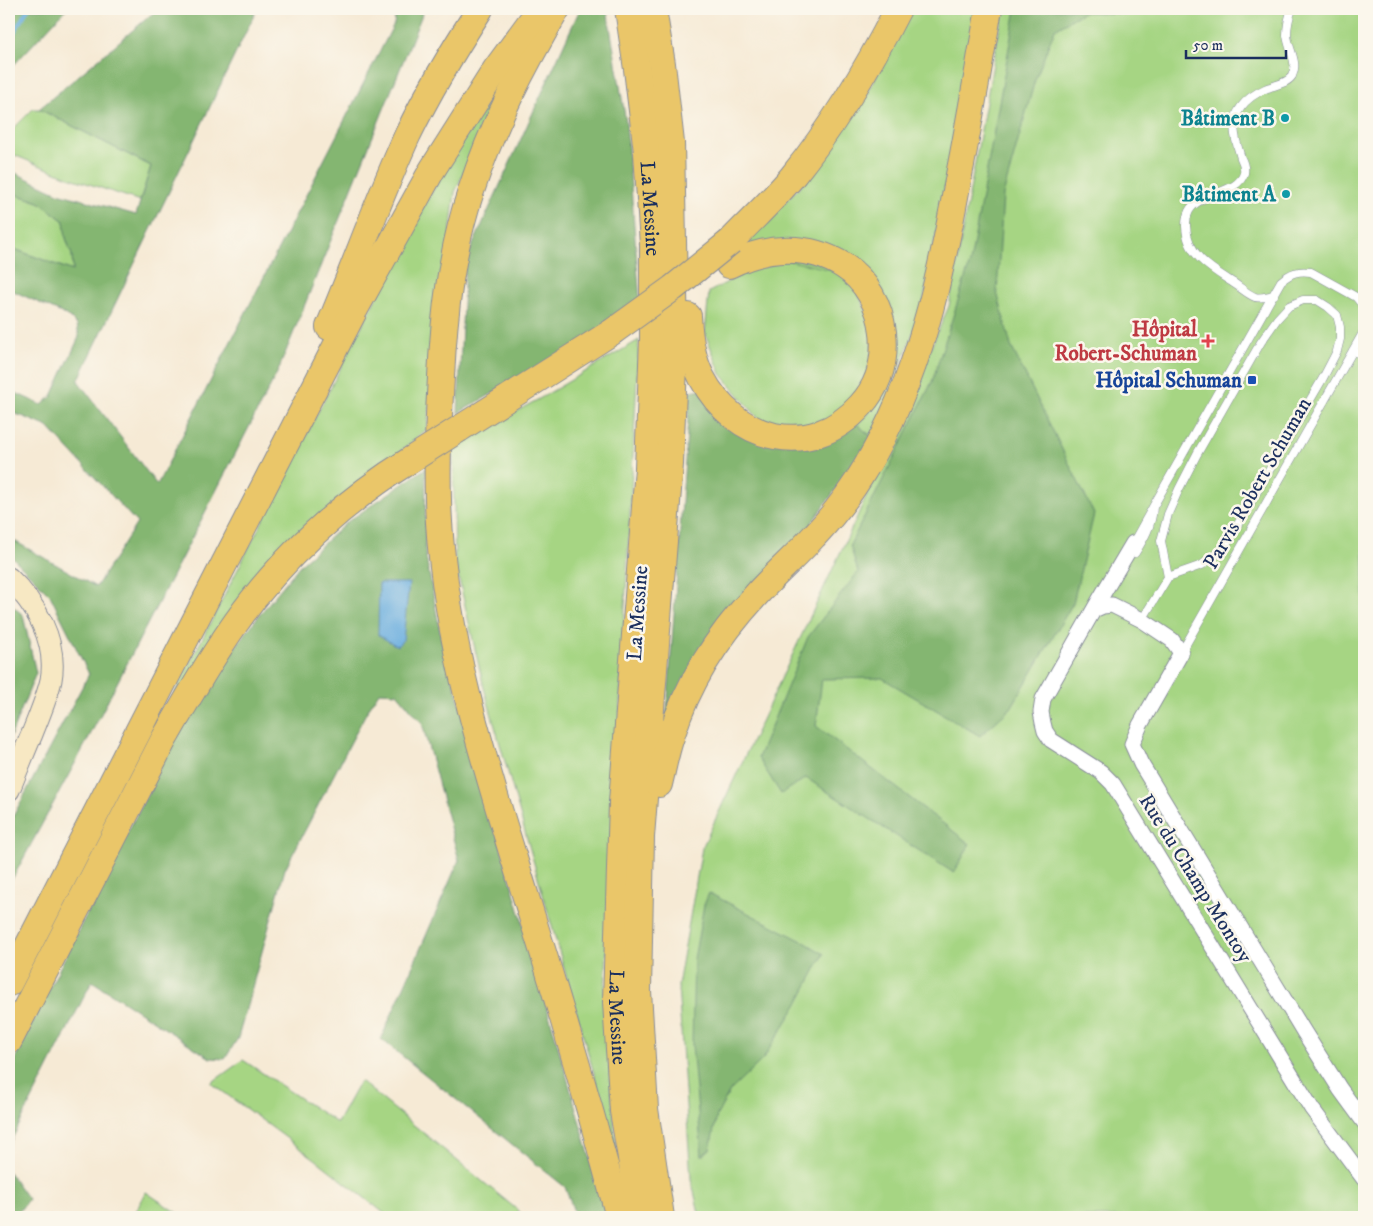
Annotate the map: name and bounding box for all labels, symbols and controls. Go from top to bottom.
scale bar [1186,28,1286,60]
text: 50 m [1193,36,1223,55]
place label: Bâtiment B [1181,106,1275,132]
marker: Bâtiment B [1279,112,1291,124]
street label: La Messine [634,160,665,256]
place label: Bâtiment A [1182,182,1277,208]
marker: Bâtiment A [1280,188,1292,200]
place label: Hôpital Robert-Schuman [1055,317,1198,367]
marker: Hôpital Robert-Schuman [1201,334,1215,348]
place label: Hôpital Schuman [1095,368,1243,394]
marker: Hôpital Schuman [1246,374,1258,386]
street label: Parvis Robert Schuman [1198,393,1318,574]
street label: La Messine [622,564,654,661]
street label: Rue du Champ Montoy [1133,789,1258,969]
street label: La Messine [602,969,632,1066]

